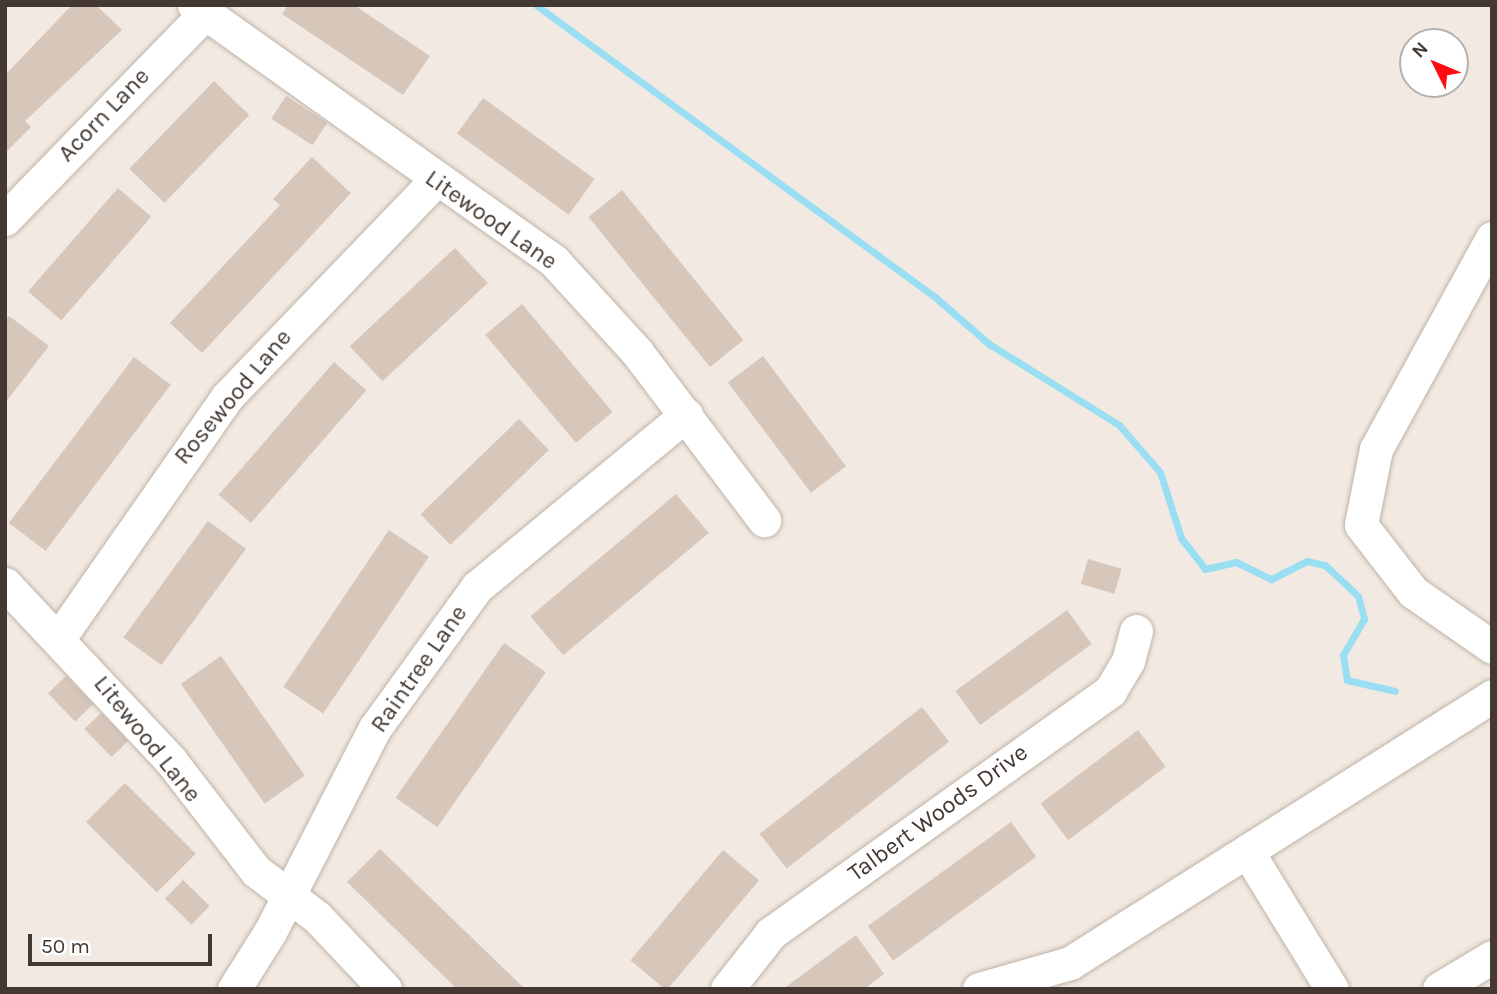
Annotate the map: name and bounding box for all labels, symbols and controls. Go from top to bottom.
north arrow [1399,28,1469,98]
text: N [1407,38,1433,63]
street label: Acorn Lane [52,62,156,168]
street label: Litewood Lane [419,164,563,276]
street label: Rosewood Lane [168,324,298,470]
street label: Raintree Lane [365,600,473,738]
street label: Litewood Lane [87,670,207,808]
street label: Talbert Woods Drive [842,738,1034,888]
scale bar [32,920,215,964]
text: 50 m [41,934,90,958]

